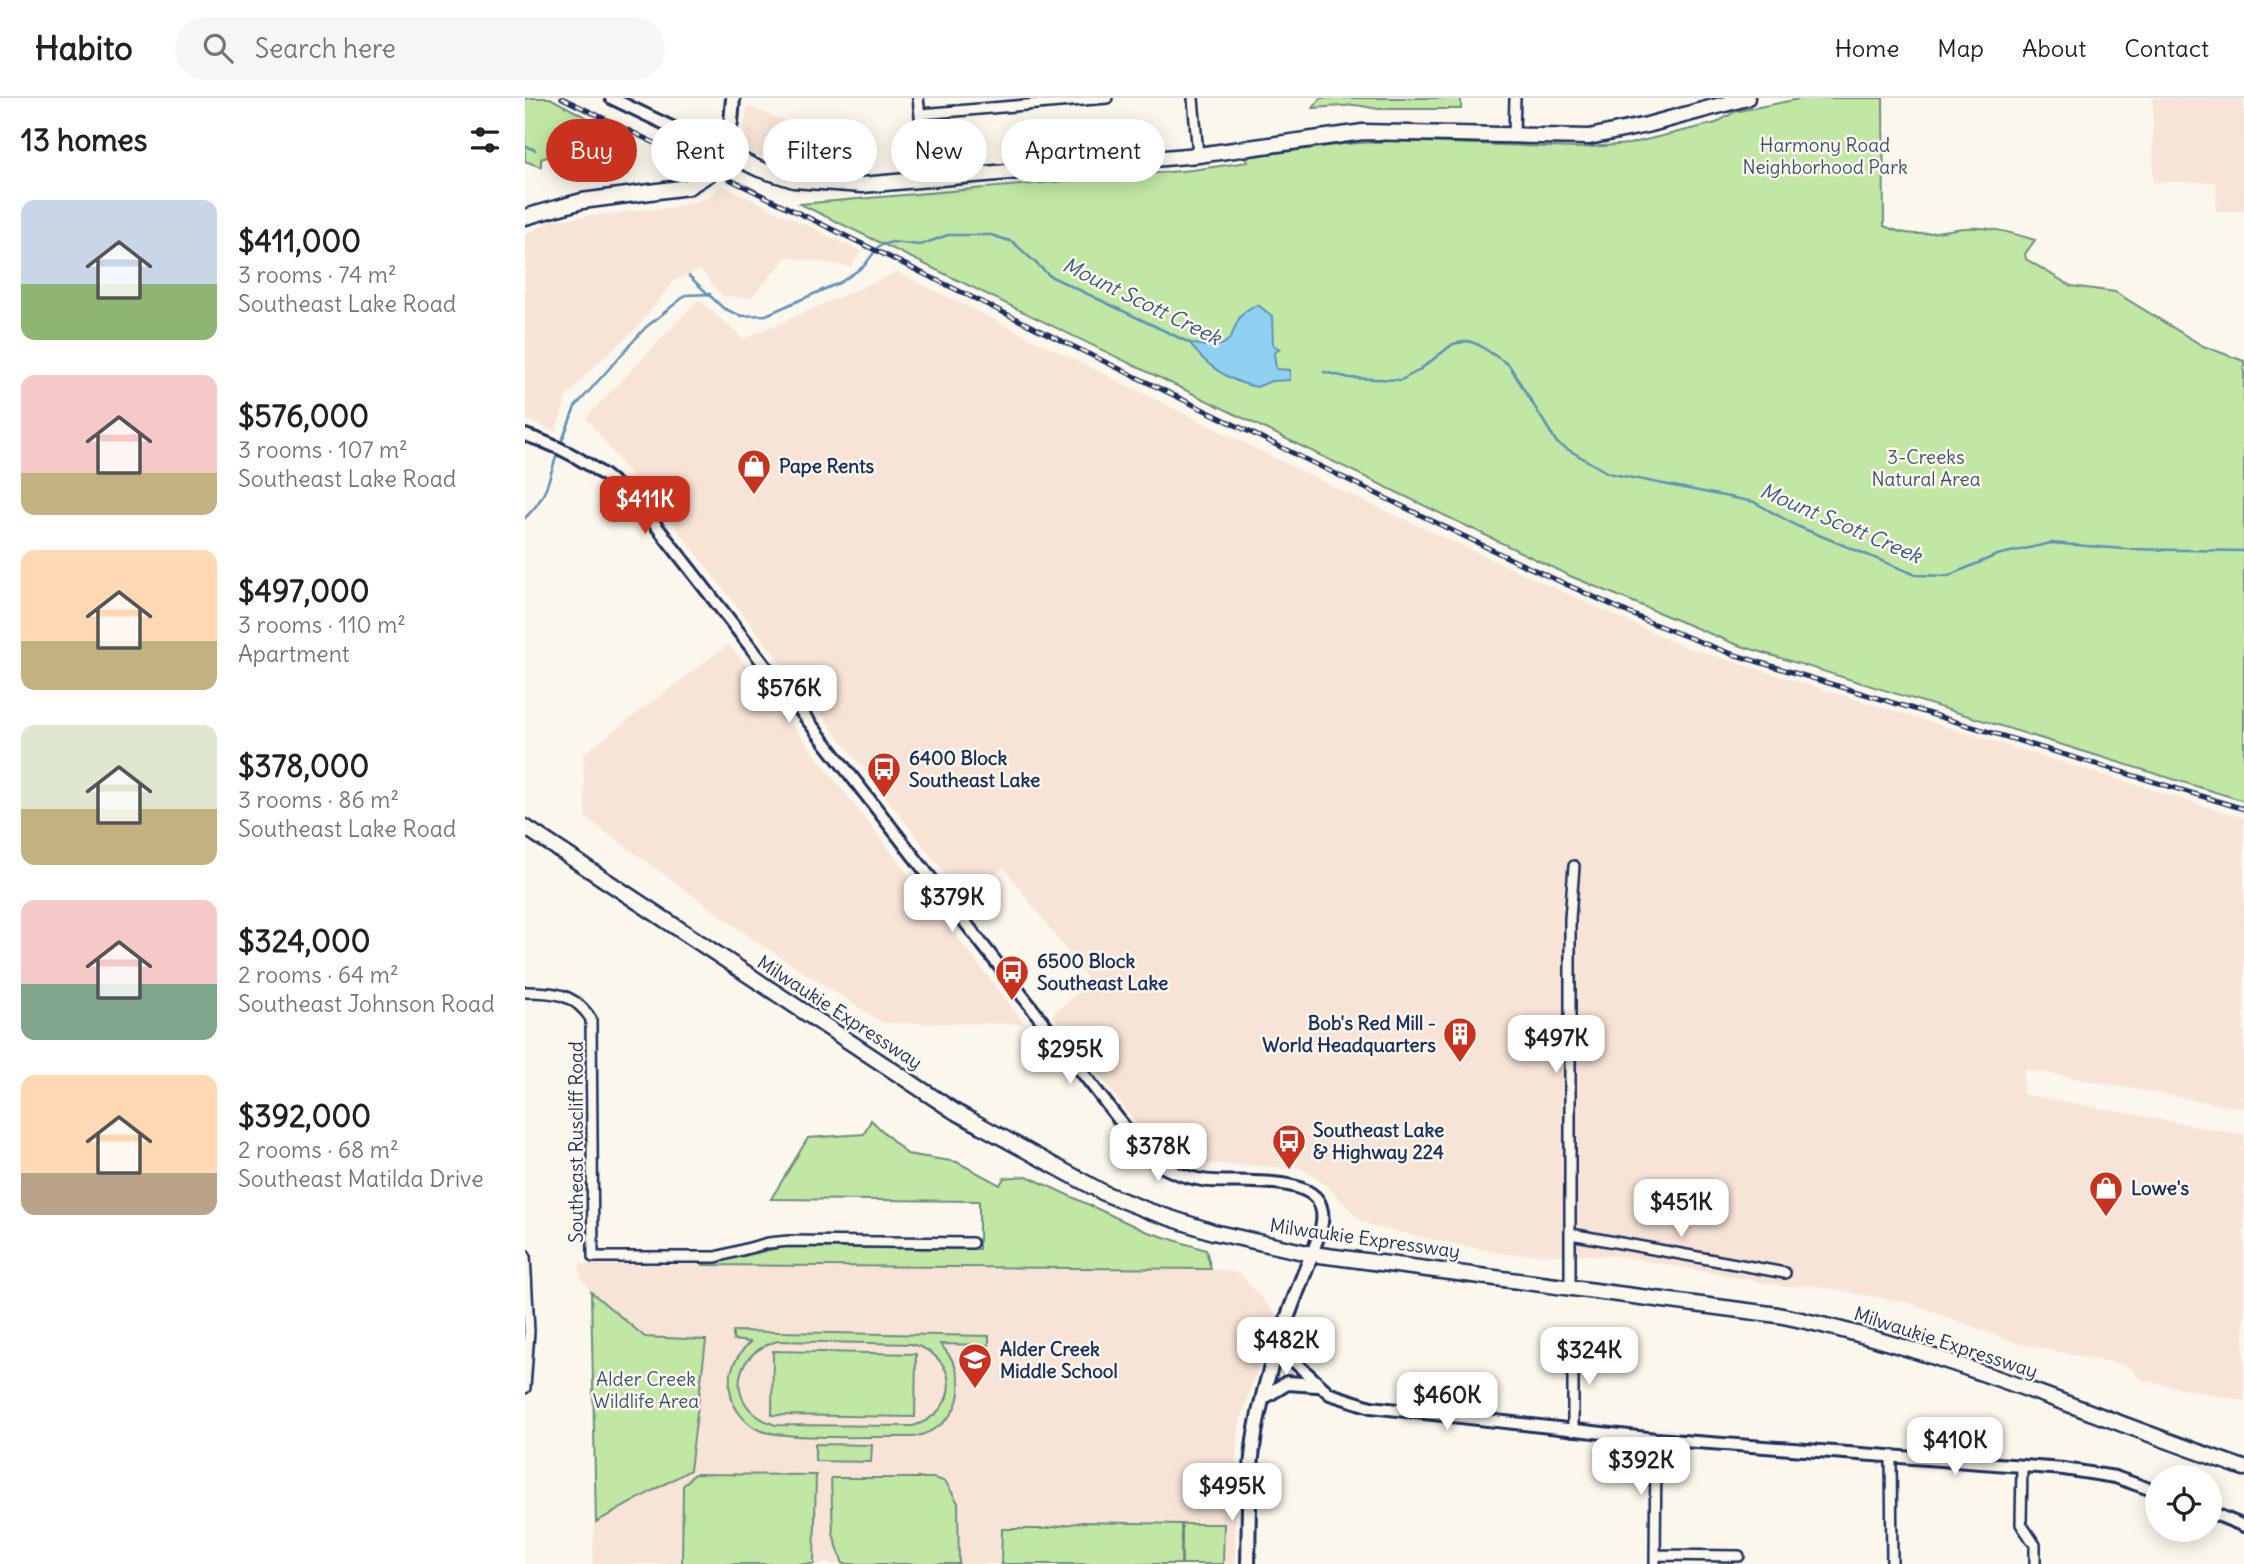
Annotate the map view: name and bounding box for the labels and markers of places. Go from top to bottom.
shop icon: Pape Rents [735,447,773,496]
place label: Pape Rents [779,454,875,478]
pin: $411K [596,476,694,536]
pin: $576K [740,666,838,725]
place label: 6400 Block Southeast Lake [909,746,1040,792]
bus stop icon: 6400 Block Southeast Lake [865,750,903,799]
pin: $379K [903,874,1001,934]
place label: 6500 Block Southeast Lake [1037,949,1168,995]
bus stop icon: 6500 Block Southeast Lake [993,953,1031,1002]
place label: Bob's Red Mill - World Headquarters [1262,1011,1436,1057]
building icon: Bob's Red Mill - World Headquarters [1441,1015,1479,1064]
pin: $497K [1507,1016,1605,1075]
pin: $295K [1021,1026,1119,1086]
place label: Southeast Lake & Highway 224 [1313,1118,1444,1164]
bus stop icon: Southeast Lake & Highway 224 [1270,1122,1308,1171]
pin: $378K [1109,1124,1207,1183]
shop icon: Lowe's [2087,1169,2125,1218]
place label: Lowe's [2131,1176,2190,1200]
pin: $451K [1632,1180,1730,1239]
pin: $482K [1237,1318,1335,1377]
pin: $324K [1540,1328,1638,1387]
place label: Alder Creek Middle School [1000,1337,1118,1383]
school or university icon: Alder Creek Middle School [956,1341,994,1390]
pin: $460K [1398,1372,1496,1432]
pin: $410K [1906,1418,2004,1477]
pin: $392K [1592,1438,1690,1497]
pin: $495K [1183,1464,1281,1523]

